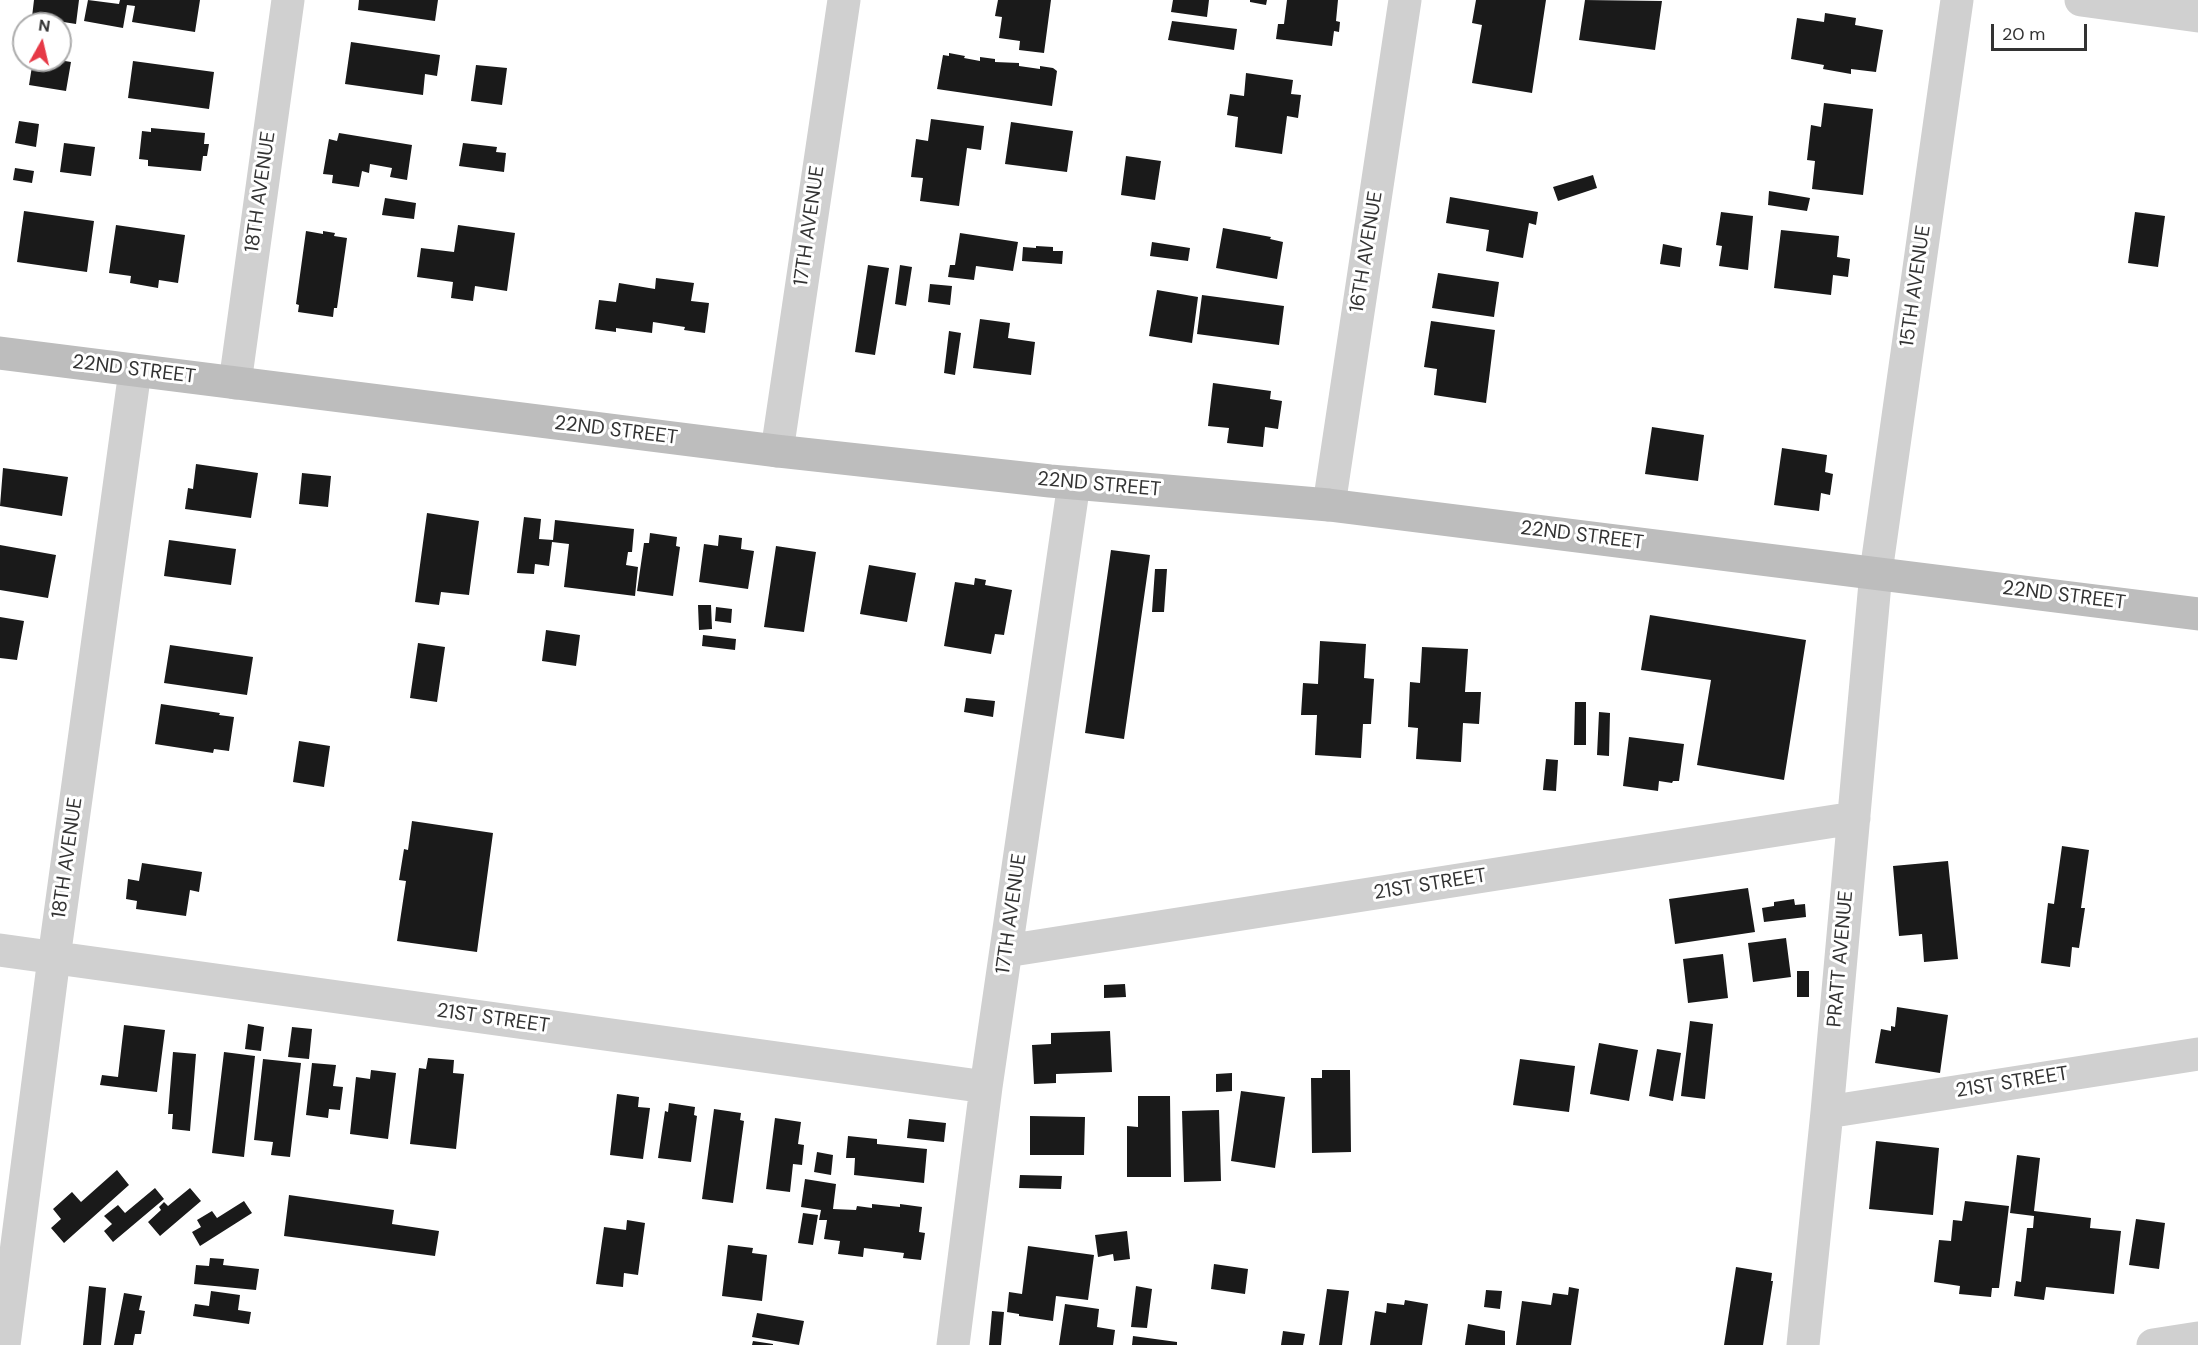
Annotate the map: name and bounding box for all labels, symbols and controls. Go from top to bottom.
north arrow [12,12,72,72]
scale bar [1994,12,2090,50]
text: N [37,14,52,37]
text: 20 m [2002,22,2045,46]
street label: 18TH AVENUE [241,130,281,254]
street label: 17TH AVENUE [790,164,830,288]
street label: 16TH AVENUE [1346,190,1388,314]
street label: 15TH AVENUE [1896,224,1936,348]
street label: 22ND STREET [71,351,197,389]
street label: 22ND STREET [553,412,679,450]
street label: 22ND STREET [1036,468,1162,502]
street label: 22ND STREET [1519,517,1645,555]
street label: 22ND STREET [2001,577,2127,615]
street label: 18TH AVENUE [48,796,88,920]
street label: 17TH AVENUE [992,852,1032,976]
street label: 21ST STREET [1372,864,1488,906]
street label: PRATT AVENUE [1823,890,1859,1028]
street label: 21ST STREET [435,999,551,1039]
street label: 21ST STREET [1954,1062,2070,1104]

